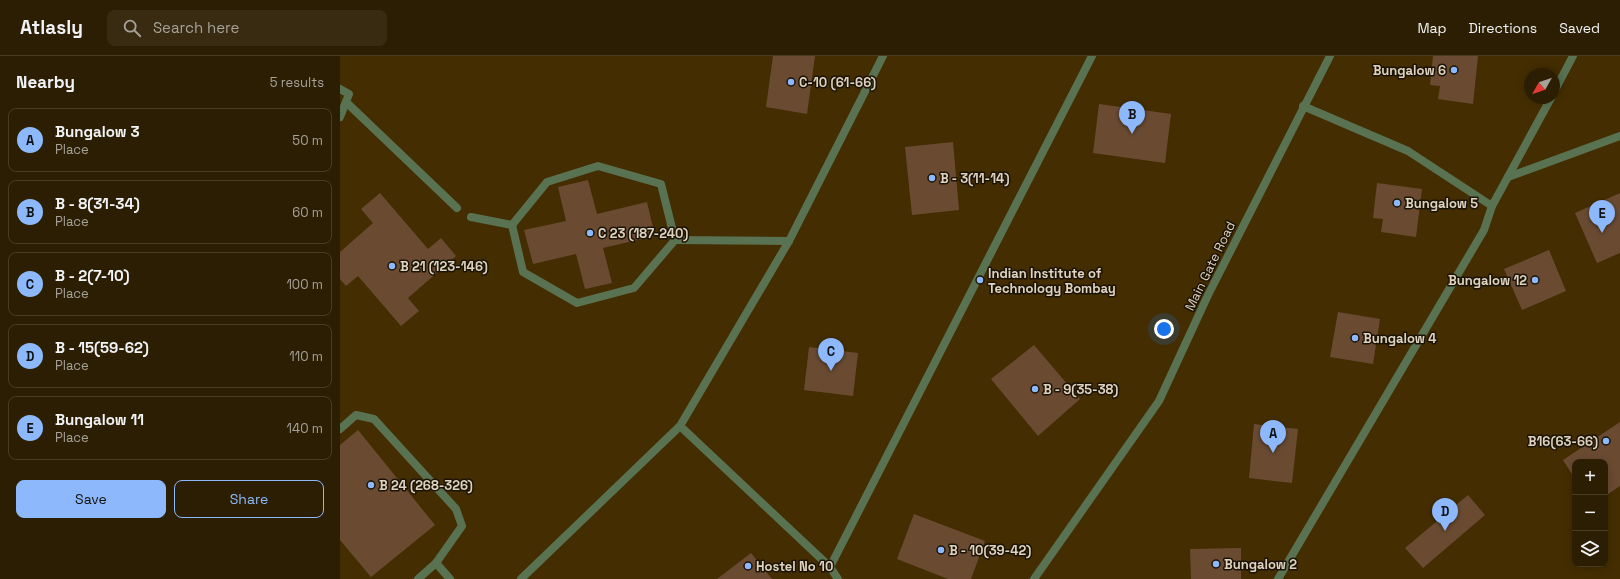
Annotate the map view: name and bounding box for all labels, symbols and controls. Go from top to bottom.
search box [107,10,387,46]
text: Atlasly [20,15,83,40]
icon: search [121,17,143,39]
text: Search here [153,18,239,37]
text: Map [1417,19,1447,37]
text: Directions [1469,19,1537,37]
text: Saved [1559,19,1600,37]
place label: Bungalow 6 [1373,62,1446,79]
marker: Bungalow 6 [1449,65,1459,75]
north arrow [1524,68,1560,104]
text: Nearby [16,71,75,93]
text: 5 results [270,74,324,91]
place label: C-10 (61-66) [799,74,876,91]
marker: C-10 (61-66) [786,77,796,87]
pin: B [1119,101,1145,134]
text: Bungalow 3 [55,122,140,141]
text: A [26,132,34,149]
text: 50 m [292,132,323,149]
text: Place [55,141,89,158]
place label: B - 3(11-14) [940,170,1009,187]
marker: B - 3(11-14) [927,173,937,183]
text: B - 8(31-34) [55,194,140,213]
place label: Bungalow 5 [1405,195,1478,212]
marker: Bungalow 5 [1392,198,1402,208]
pin: E [1589,200,1615,233]
text: B [26,204,34,221]
text: 60 m [292,204,323,221]
text: Place [55,213,89,230]
street label: Main Gate Road [1181,218,1239,314]
place label: C 23 (187-240) [598,225,688,242]
marker: C 23 (187-240) [585,228,595,238]
place label: B 21 (123-146) [400,258,488,275]
marker: B 21 (123-146) [387,261,397,271]
place label: Indian Institute of Technology Bombay [988,265,1116,297]
text: B - 2(7-10) [55,266,130,285]
place label: Bungalow 12 [1448,272,1527,289]
marker: Indian Institute of Technology Bombay [975,275,985,285]
marker: Bungalow 12 [1530,275,1540,285]
text: C [26,276,34,293]
text: 100 m [286,276,323,293]
text: Place [55,285,89,302]
your location [1154,319,1174,339]
place label: Bungalow 4 [1363,330,1437,347]
marker: Bungalow 4 [1350,333,1360,343]
text: B - 15(59-62) [55,338,149,357]
pin: C [818,338,844,371]
text: D [26,348,34,365]
text: 110 m [289,348,323,365]
text: Place [55,357,89,374]
place label: B - 9(35-38) [1043,381,1118,398]
marker: B - 9(35-38) [1030,384,1040,394]
text: Bungalow 11 [55,410,144,429]
text: E [26,420,34,437]
text: 140 m [287,420,323,437]
pin: A [1260,420,1286,453]
text: Place [55,429,89,446]
place label: B16(63-66) [1528,433,1598,450]
marker: B16(63-66) [1601,436,1611,446]
map controls [1572,459,1608,567]
button: + [1572,459,1608,495]
place label: B 24 (268-326) [379,477,473,494]
button: Save [16,480,166,518]
button: Share [174,480,324,518]
marker: B 24 (268-326) [366,480,376,490]
button: − [1572,495,1608,531]
pin: D [1432,498,1458,531]
button: layers [1572,531,1608,567]
place label: B - 10(39-42) [949,542,1031,559]
marker: B - 10(39-42) [936,545,946,555]
place label: Bungalow 2 [1224,556,1297,573]
place label: Hostel No 10 [756,558,833,575]
marker: Bungalow 2 [1211,559,1221,569]
marker: Hostel No 10 [743,561,753,571]

